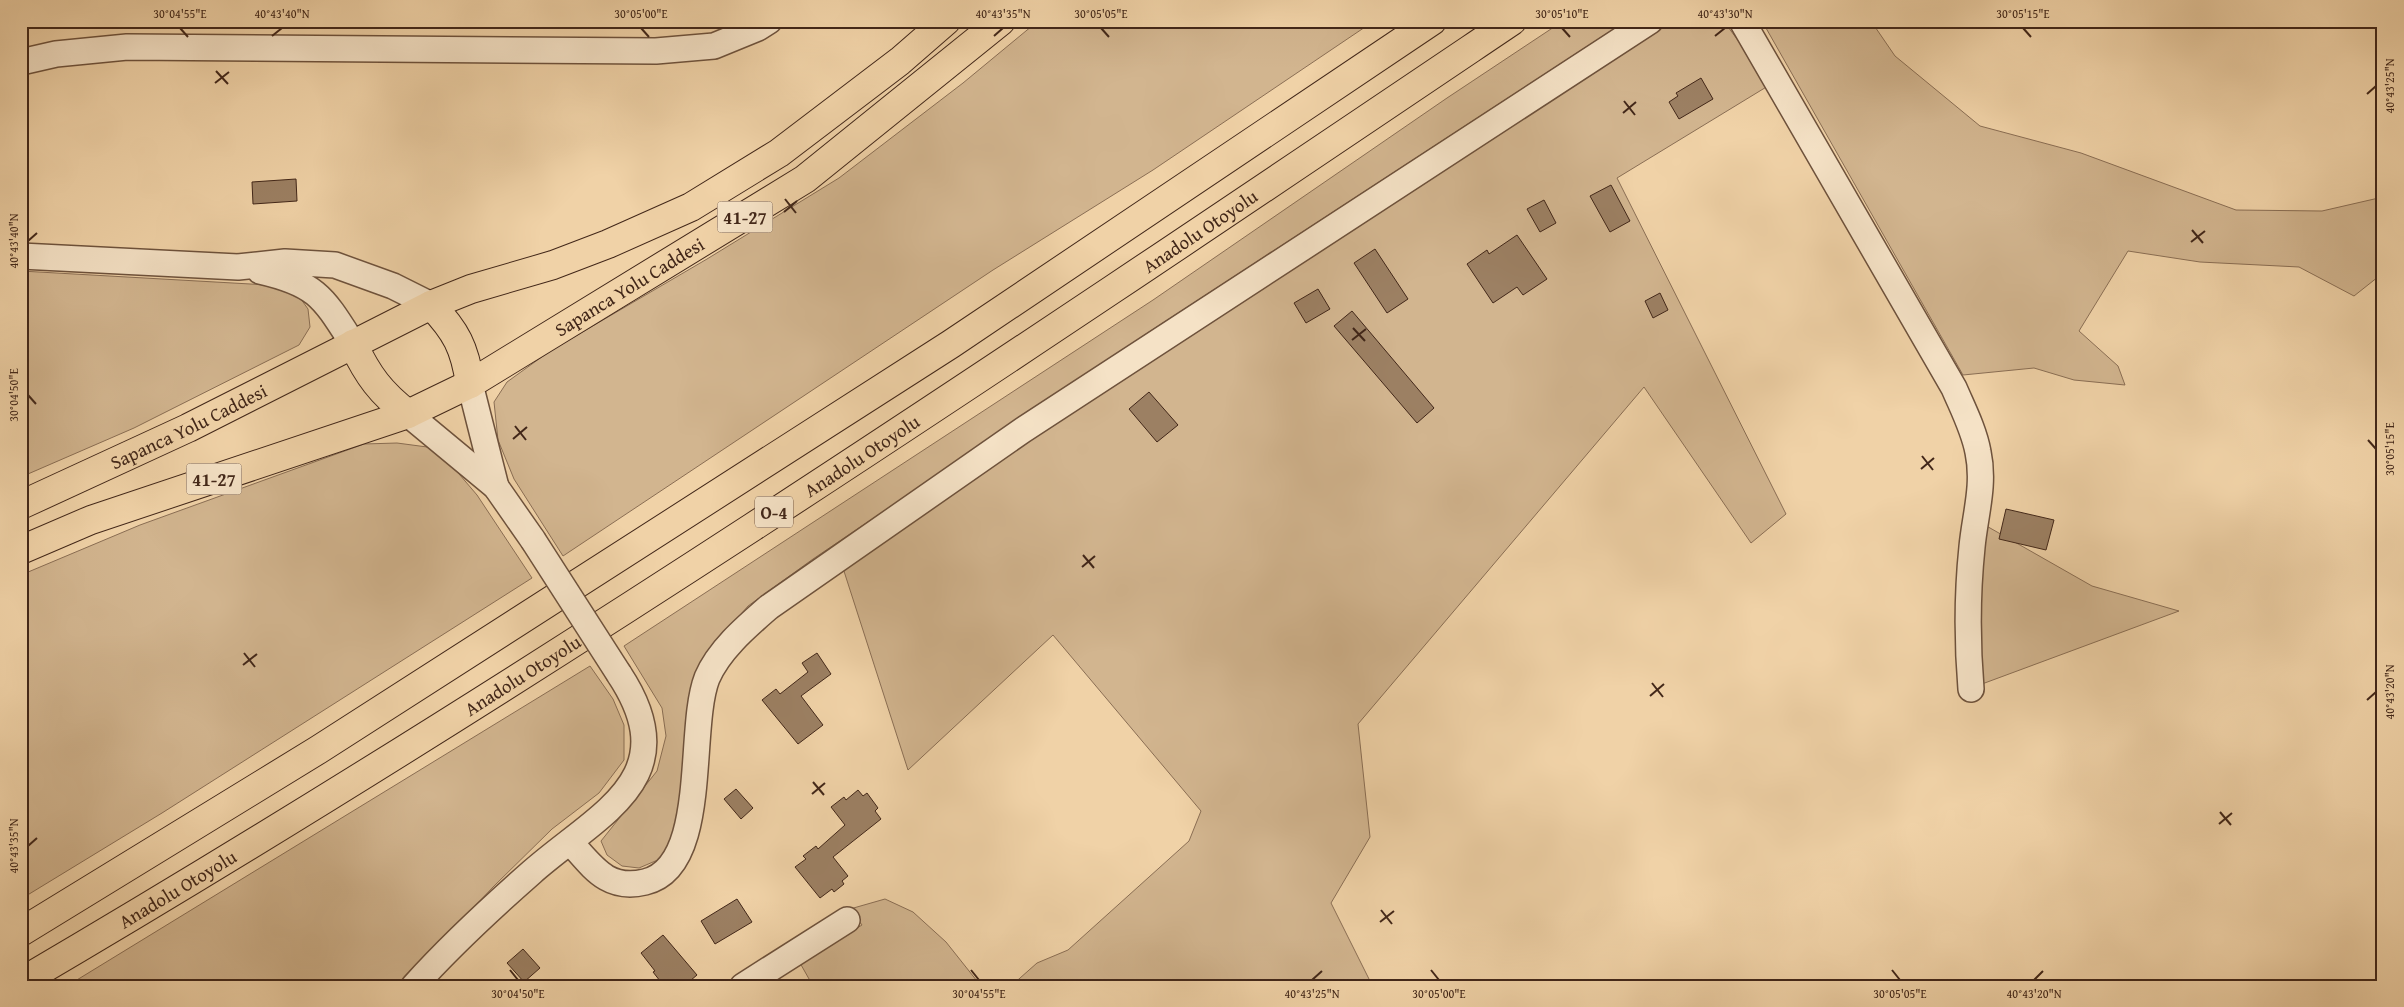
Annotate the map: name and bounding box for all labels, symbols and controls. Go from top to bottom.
text: 30°04'55"E [153,5,207,22]
text: 40°43'40"N [254,5,310,22]
text: 30°05'00"E [614,5,668,22]
text: 40°43'35"N [975,5,1031,22]
text: 30°05'05"E [1074,5,1128,22]
text: 30°05'10"E [1535,5,1589,22]
text: 40°43'30"N [1697,5,1753,22]
text: 30°05'15"E [1996,5,2050,22]
text: 40°43'25"N [2381,58,2398,114]
street label: Anadolu Otoyolu [1137,182,1264,280]
road number: 41-27 [718,202,772,232]
text: 40°43'40"N [5,213,22,269]
street label: Sapanca Yolu Caddesi [549,230,710,343]
text: 30°04'50"E [5,368,22,422]
street label: Sapanca Yolu Caddesi [105,376,272,476]
street label: Anadolu Otoyolu [798,407,926,504]
text: 30°05'15"E [2381,422,2398,476]
road number: 41-27 [186,464,242,494]
road number: O-4 [755,497,793,528]
street label: Anadolu Otoyolu [459,627,587,723]
text: 40°43'20"N [2381,664,2398,720]
text: 40°43'35"N [5,818,22,874]
street label: Anadolu Otoyolu [113,842,242,935]
text: 30°04'50"E [491,985,545,1002]
text: 30°04'55"E [952,985,1006,1002]
text: 40°43'25"N [1284,985,1340,1002]
text: 30°05'00"E [1412,985,1466,1002]
text: 30°05'05"E [1873,985,1927,1002]
text: 40°43'20"N [2006,985,2062,1002]

